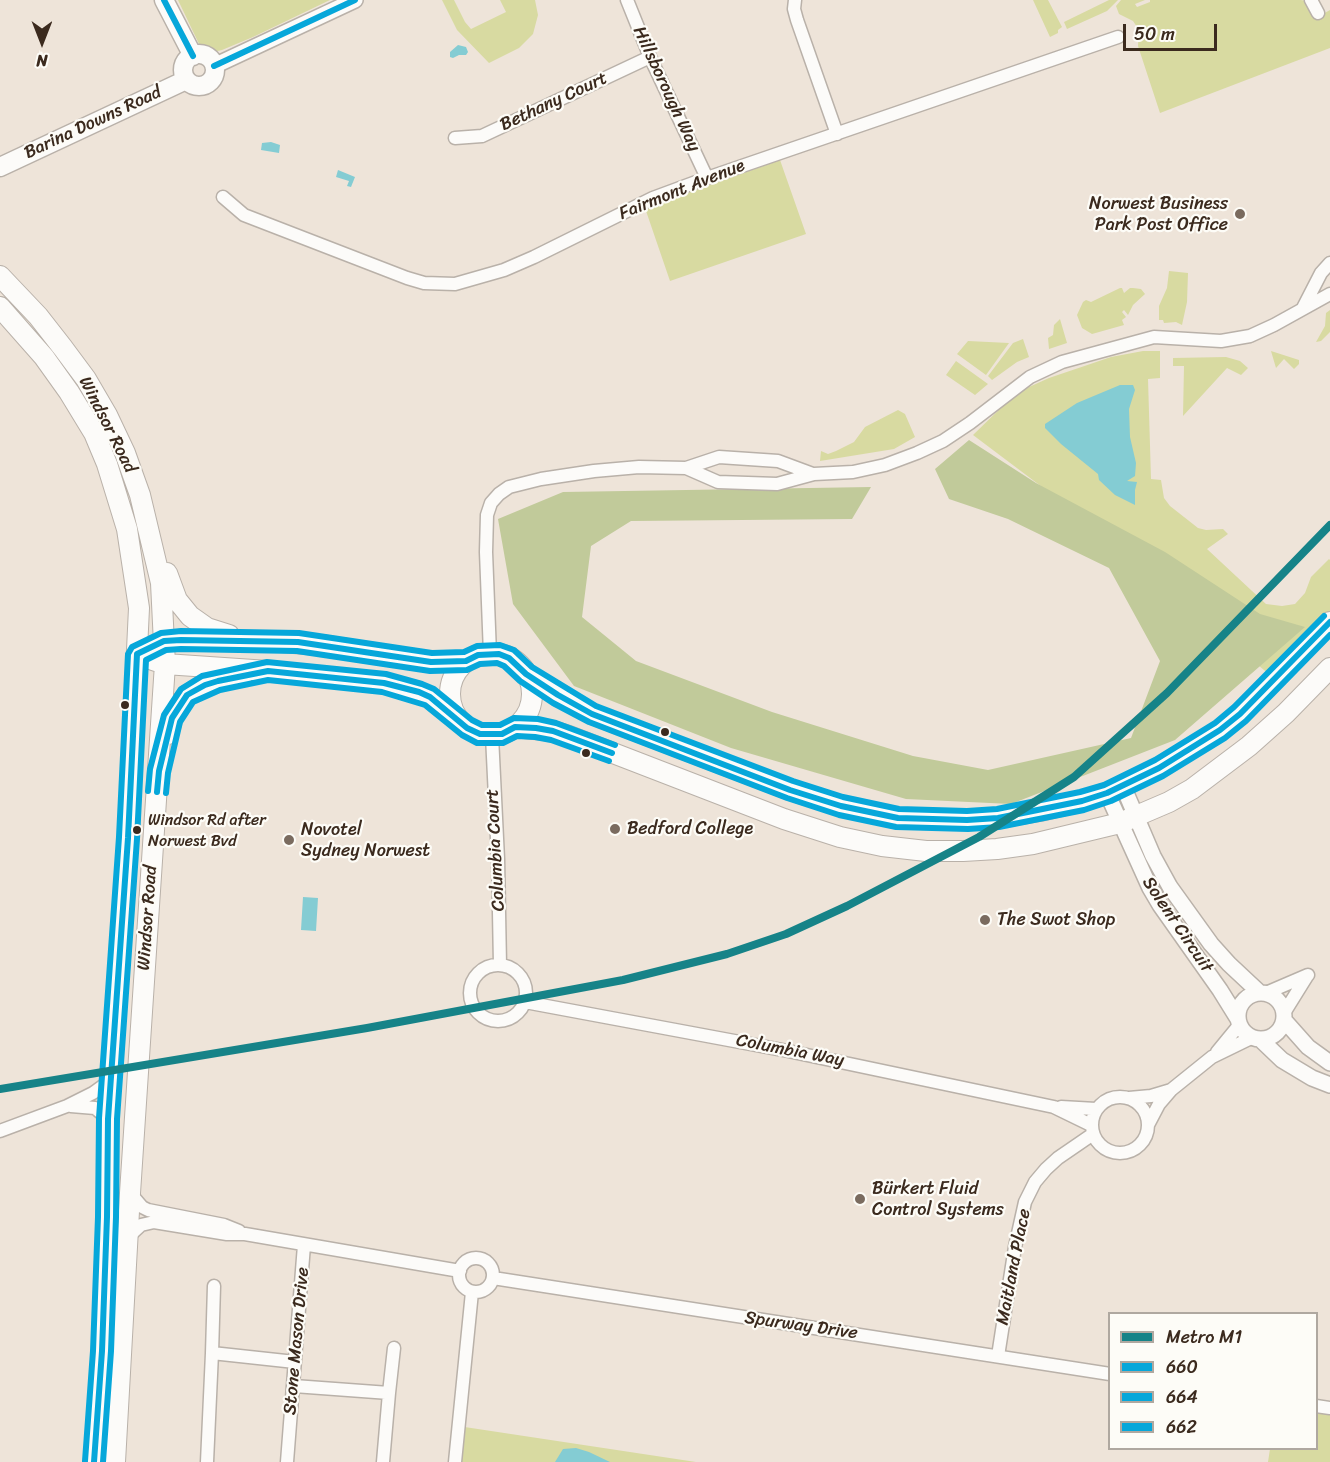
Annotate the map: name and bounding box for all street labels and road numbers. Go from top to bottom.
street label: Hillsborough Way [628,23,704,155]
street label: Bethany Court [497,68,611,136]
street label: Barina Downs Road [21,82,165,164]
street label: Fairmont Avenue [616,155,748,225]
street label: Windsor Road [73,373,141,477]
street label: Columbia Court [482,788,510,912]
street label: Windsor Road [134,865,162,971]
street label: Solent Circuit [1137,873,1217,977]
street label: Columbia Way [734,1030,846,1072]
street label: Maitland Place [992,1207,1036,1327]
street label: Stone Mason Drive [280,1266,314,1416]
street label: Spurway Drive [743,1307,859,1345]

